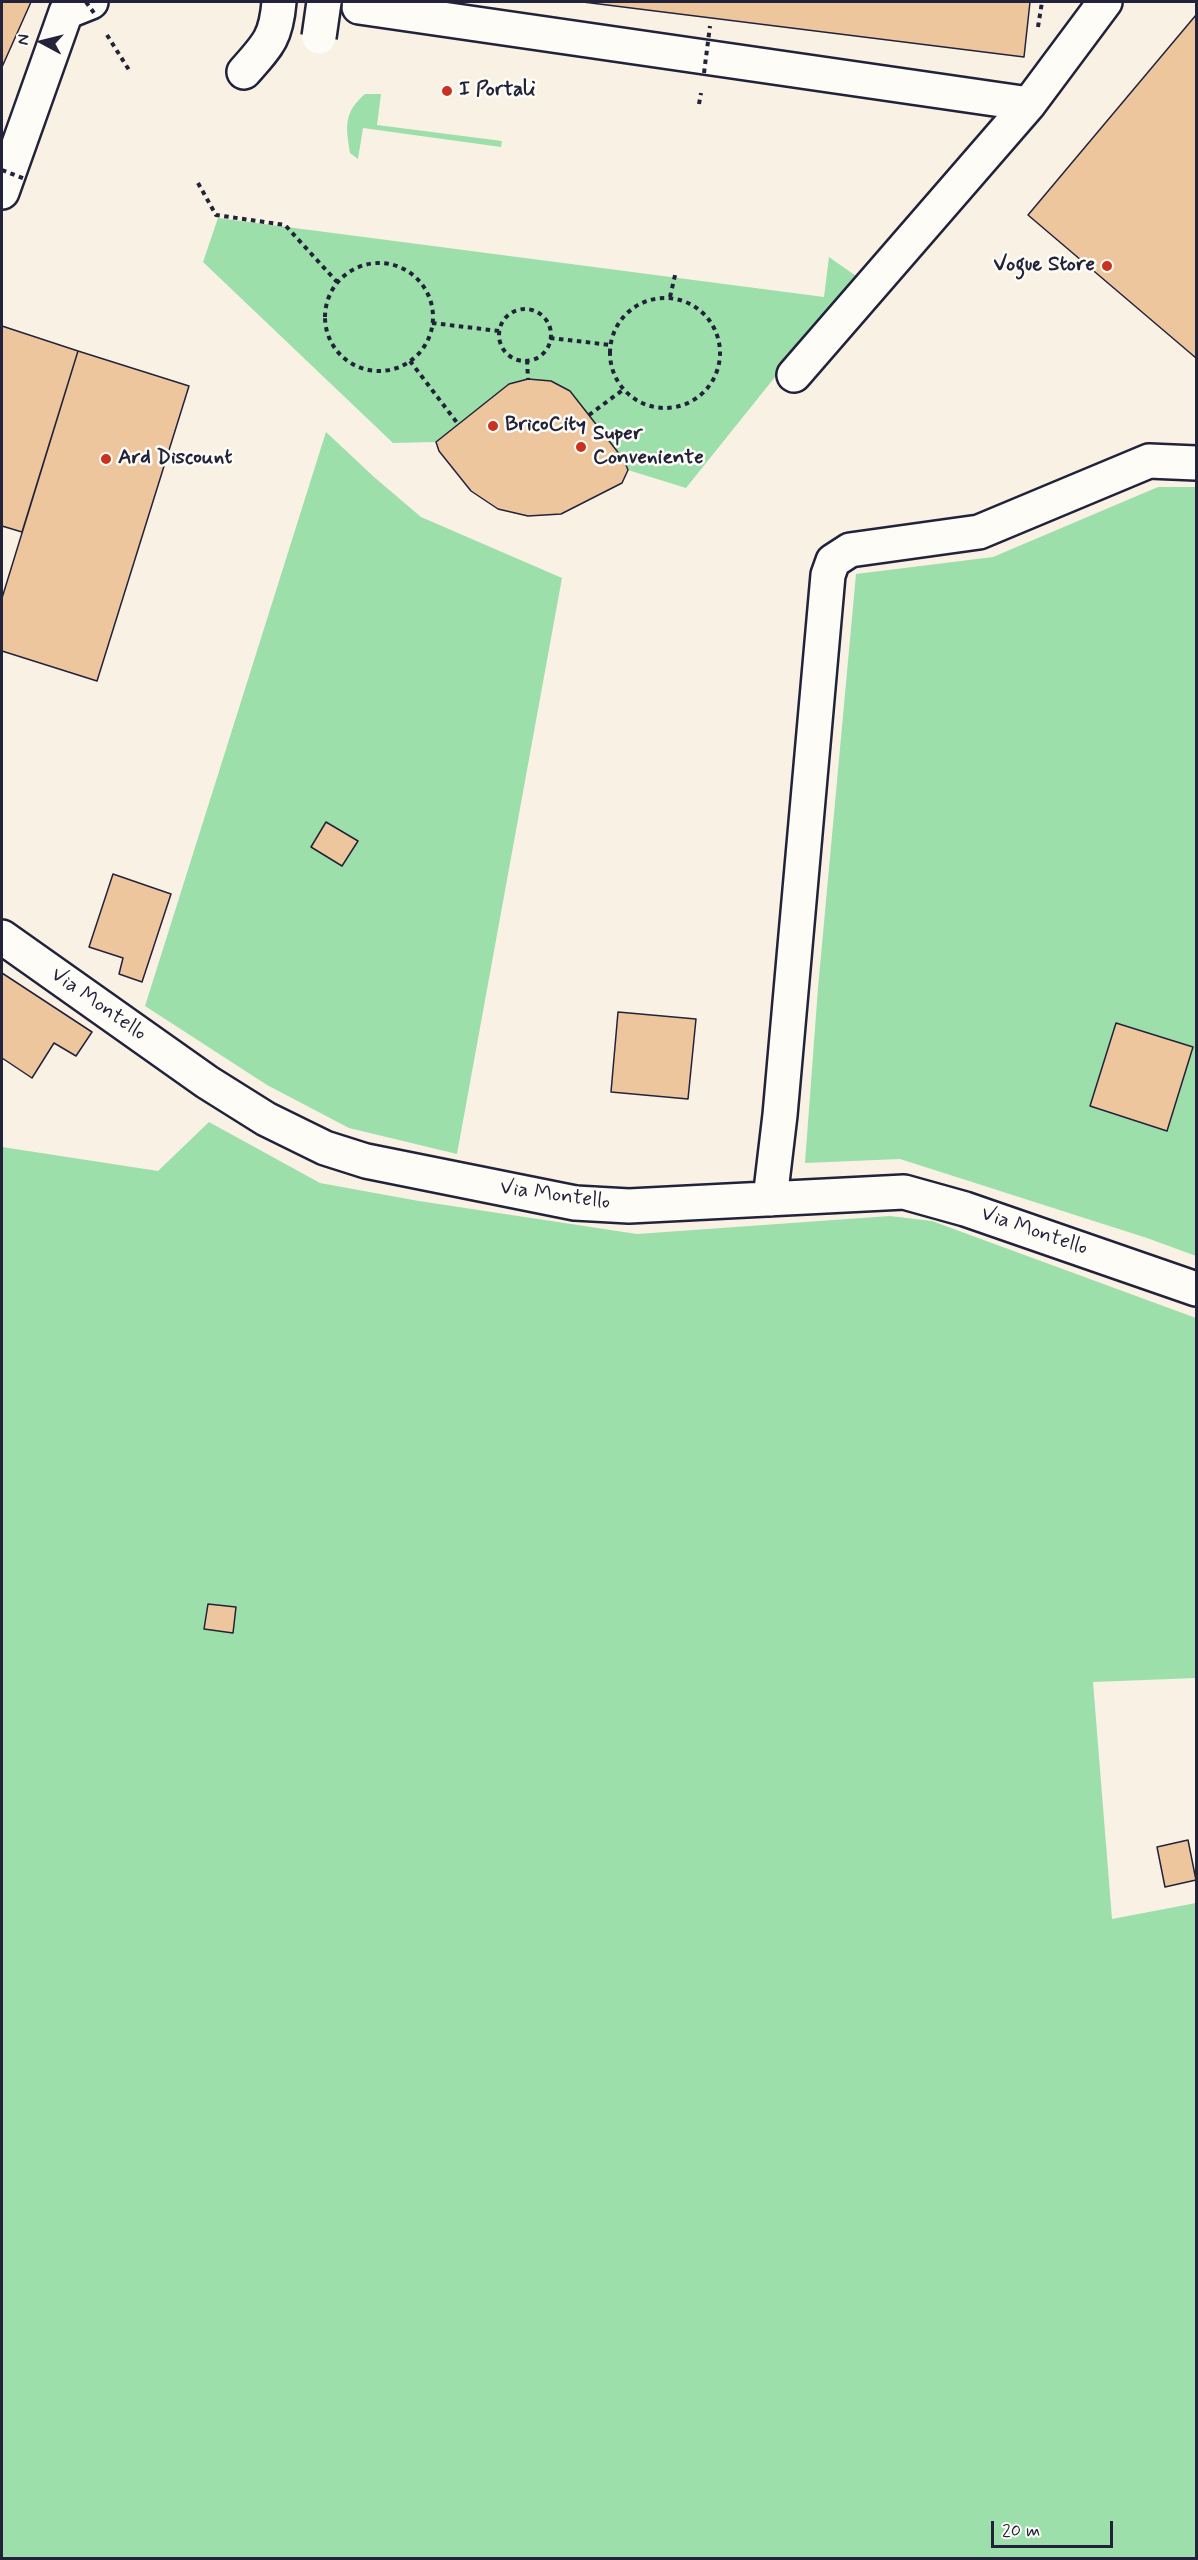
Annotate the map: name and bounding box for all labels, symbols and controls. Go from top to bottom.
north arrow [12,12,72,72]
text: N [13,33,35,46]
place label: I Portali [459,78,535,104]
marker: I Portali [440,84,454,98]
place label: Vogue Store [993,253,1095,279]
marker: Vogue Store [1100,259,1114,273]
place label: BricoCity [505,413,586,439]
marker: BricoCity [486,419,500,433]
place label: Super Conveniente [593,422,704,472]
marker: Super Conveniente [574,440,588,454]
place label: Ard Discount [118,446,232,472]
marker: Ard Discount [99,452,113,466]
street label: Via Montello [45,963,151,1047]
street label: Via Montello [498,1176,612,1216]
street label: Via Montello [977,1202,1091,1262]
scale bar [994,2509,1116,2547]
text: 20 m [1002,2519,1040,2543]

